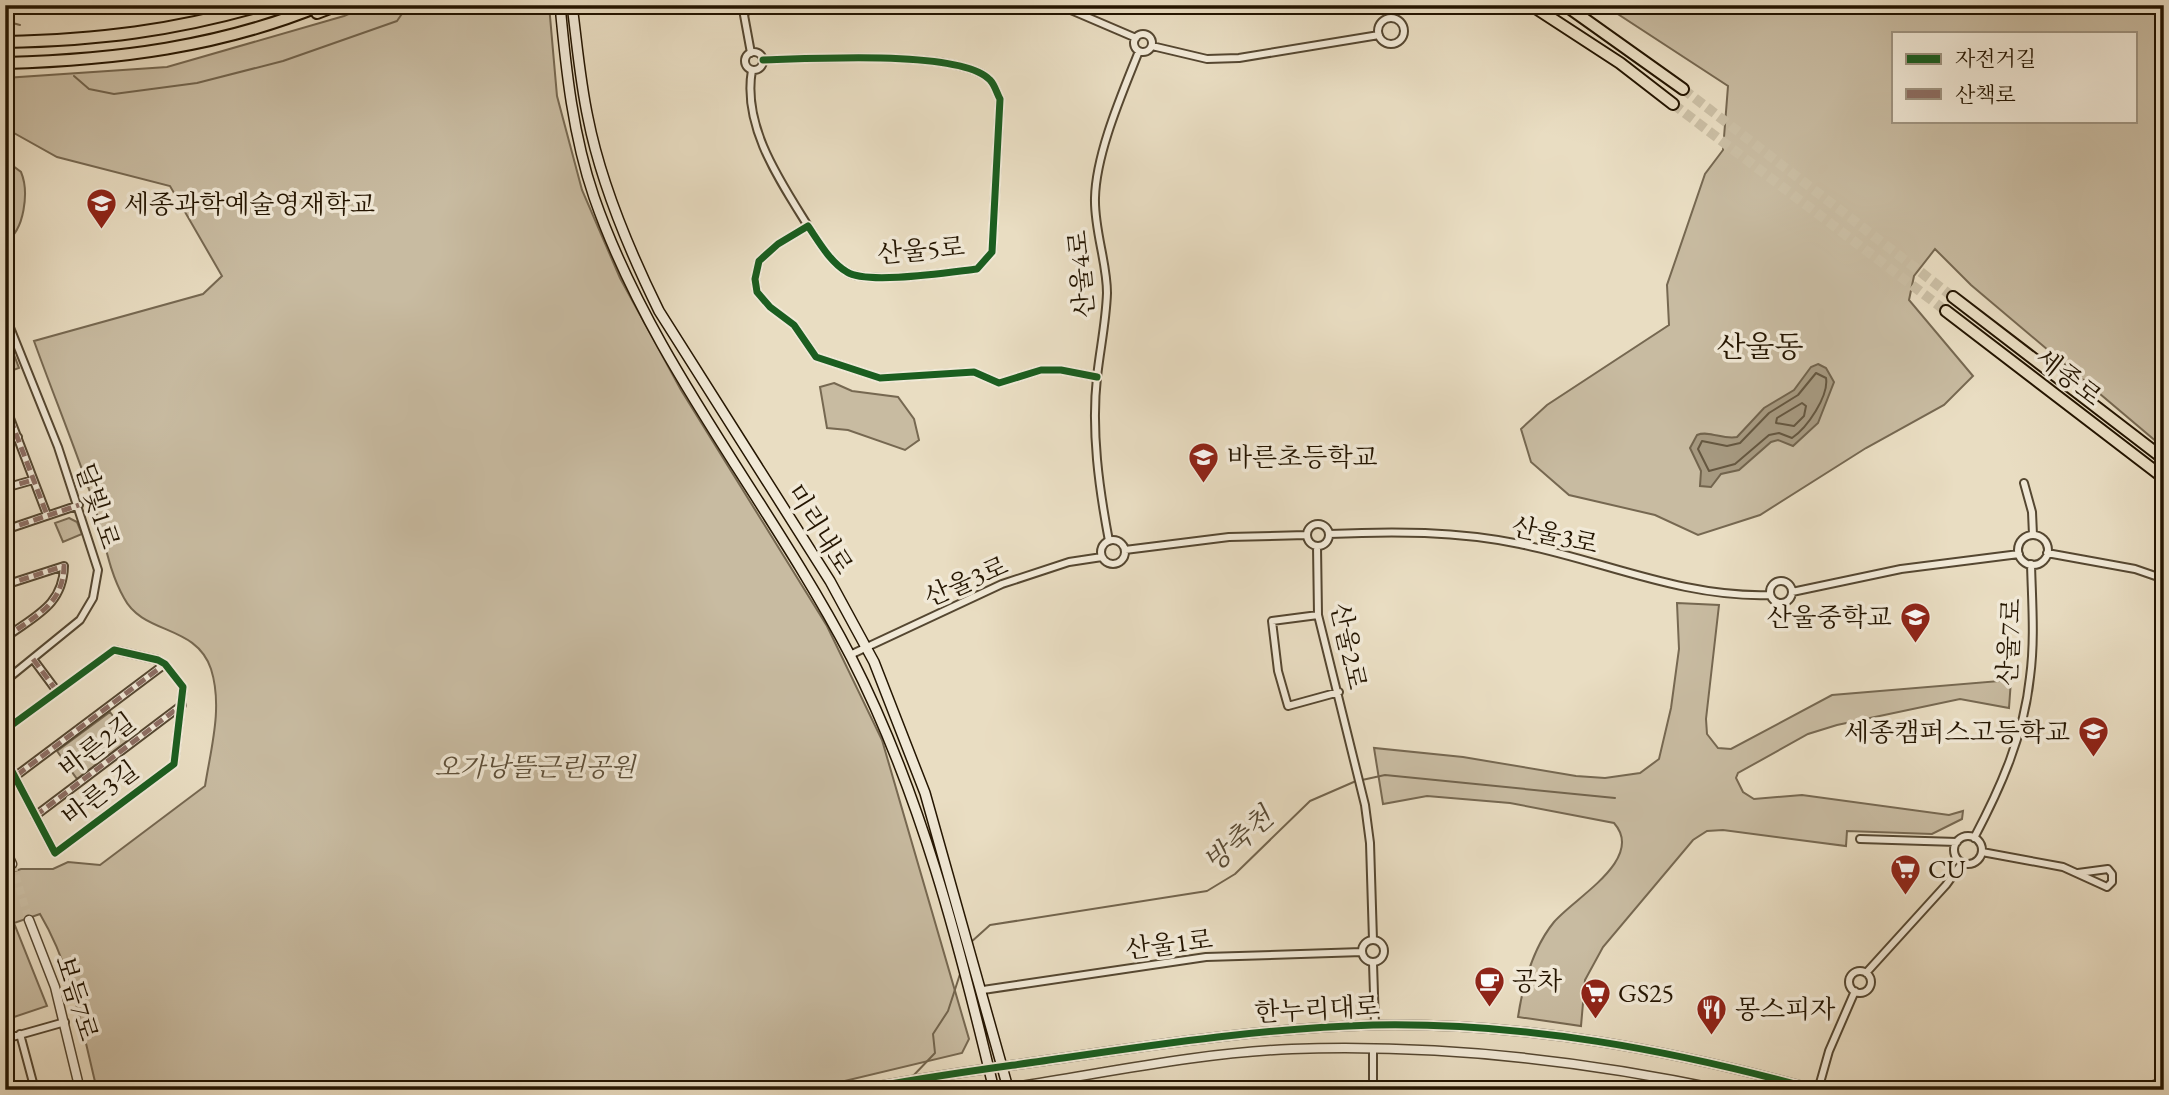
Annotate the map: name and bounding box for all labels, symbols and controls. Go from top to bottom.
legend [1892,32,2138,122]
text: 자전거길 [1955,45,2036,72]
text: 산책로 [1955,81,2016,108]
school or university icon: 세종과학예술영재학교 [84,187,118,231]
place label: 세종과학예술영재학교 [124,187,375,221]
street label: 산울5로 [876,229,966,271]
street label: 산울4로 [1060,229,1102,319]
district label: 산울동 [1717,327,1803,366]
street label: 세종로 [2029,340,2109,414]
school or university icon: 바른초등학교 [1187,440,1221,484]
place label: 바른초등학교 [1227,440,1378,474]
street label: 달빛1로 [68,459,128,553]
street label: 미리내로 [779,477,861,581]
street label: 산울3로 [1508,509,1602,561]
street label: 산울3로 [919,548,1013,614]
street label: 산울7로 [1990,597,2028,687]
street label: 산울2로 [1323,600,1375,692]
place label: 산울중학교 [1766,600,1892,634]
school or university icon: 산울중학교 [1898,600,1932,644]
street label: 바른2길 [52,705,142,785]
place label: 세종캠퍼스고등학교 [1844,715,2070,749]
school or university icon: 세종캠퍼스고등학교 [2076,715,2110,759]
park label: 오가낭뜰근린공원 [435,750,637,784]
street label: 바른3길 [55,753,145,833]
water label: 방축천 [1196,798,1282,879]
supermarket icon: CU [1888,852,1922,896]
place label: CU [1928,852,1966,886]
street label: 산울1로 [1123,922,1215,966]
street label: 보듬7로 [48,951,106,1045]
cafe icon: 공차 [1472,964,1506,1008]
place label: 공차 [1512,964,1562,998]
supermarket icon: GS25 [1578,976,1612,1020]
place label: GS25 [1618,976,1674,1010]
street label: 한누리대로 [1253,989,1381,1029]
restaurant icon: 몽스피자 [1695,992,1729,1036]
place label: 몽스피자 [1735,992,1835,1026]

